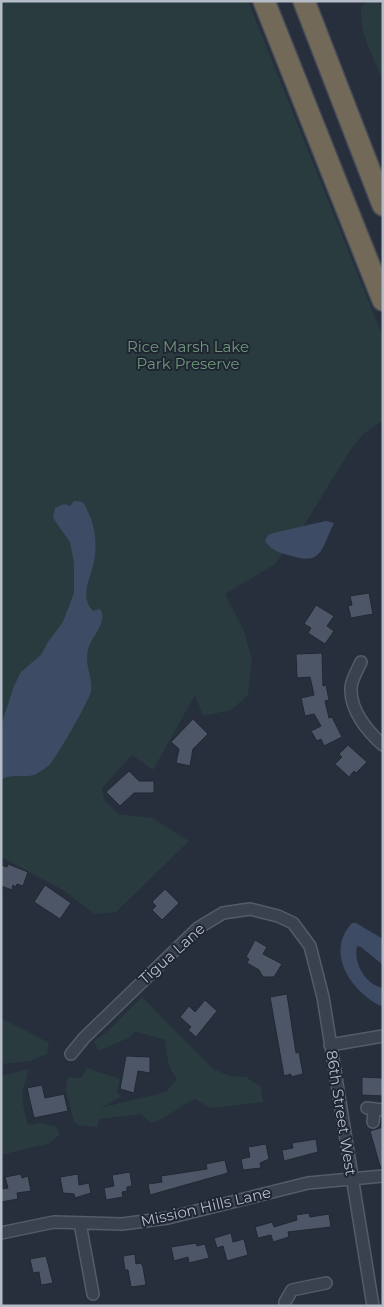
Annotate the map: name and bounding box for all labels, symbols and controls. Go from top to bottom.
park label: Rice Marsh Lake Park Preserve [127,337,249,373]
street label: Tigua Lane [135,919,209,988]
street label: 86th Street West [322,1049,361,1177]
street label: Mission Hills Lane [139,1182,273,1231]

